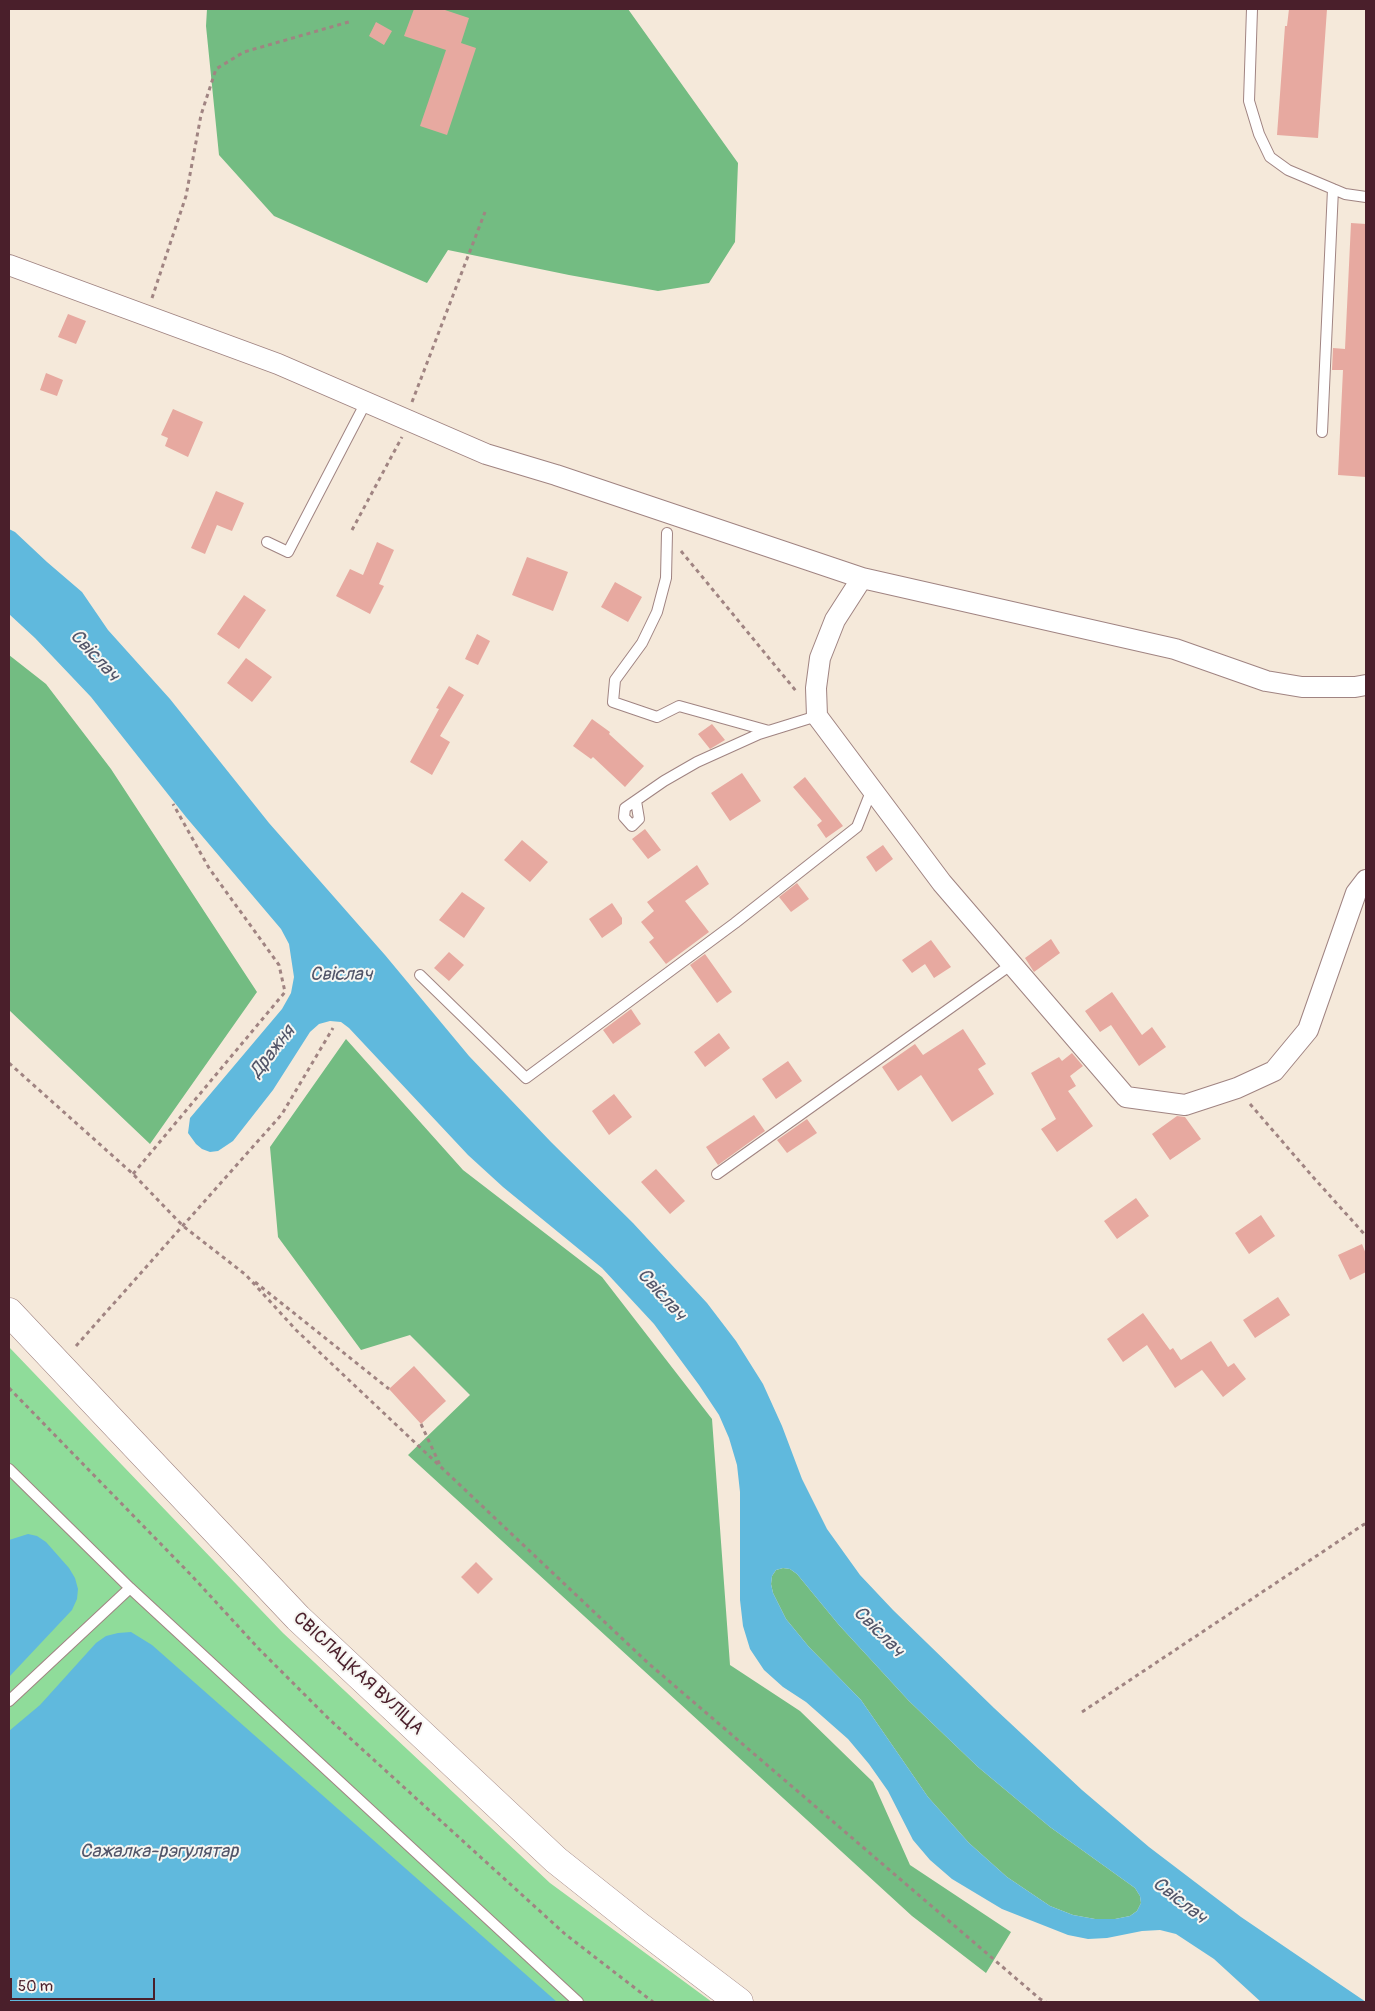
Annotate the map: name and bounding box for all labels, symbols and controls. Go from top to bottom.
water label: Свіслач [64,625,124,687]
water label: Свіслач [310,964,372,986]
water label: Дражня [246,1021,300,1083]
water label: Свіслач [632,1264,690,1326]
water label: Свіслач [848,1602,908,1662]
street label: СВІСЛАЦКАЯ ВУЛІЦА [288,1608,428,1740]
water label: Сажалка-рэгулятар [80,1841,238,1863]
water label: Свіслач [1147,1873,1211,1929]
scale bar [12,1968,158,2000]
text: 50 m [18,1977,53,1996]

